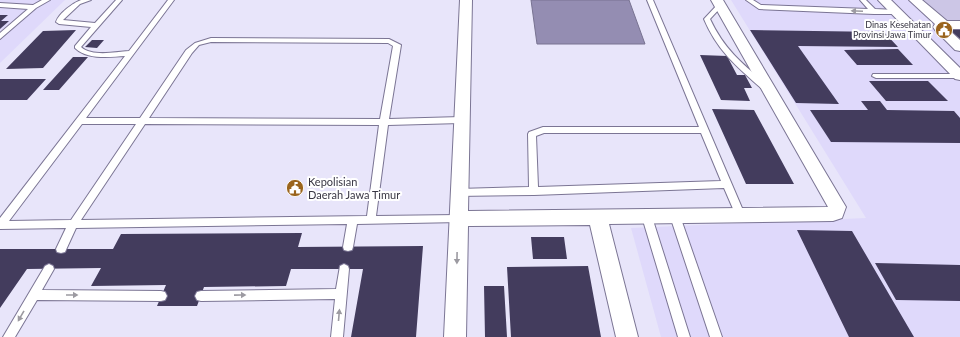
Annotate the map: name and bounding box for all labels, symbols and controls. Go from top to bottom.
one-way arrow [851,8,863,15]
place label: Dinas Kesehatan Provinsi Jawa Timur [853,19,932,40]
public building icon: Dinas Kesehatan Provinsi Jawa Timur [934,20,954,40]
place label: Kepolisian Daerah Jawa Timur [308,175,400,201]
public building icon: Kepolisian Daerah Jawa Timur [285,178,305,198]
one-way arrow [454,252,460,265]
one-way arrow [66,292,79,298]
one-way arrow [234,292,246,299]
one-way arrow [335,309,342,321]
one-way arrow [18,310,25,322]

